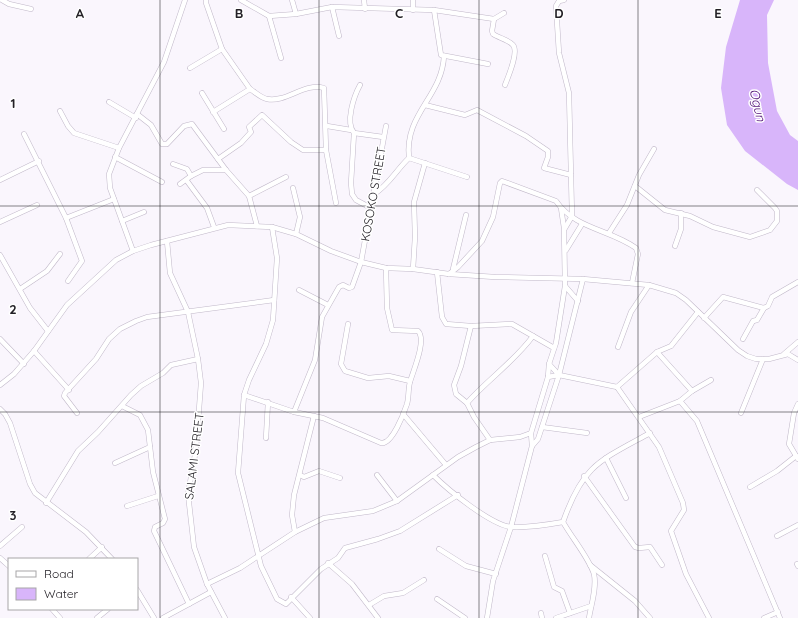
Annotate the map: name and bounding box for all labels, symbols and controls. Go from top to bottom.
text: A [76,5,85,21]
text: B [235,5,243,21]
text: C [395,5,403,21]
text: D [554,5,564,21]
text: E [714,5,722,21]
water label: Ogun [747,87,770,123]
text: 1 [10,95,16,111]
street label: KOSOKO STREET [357,145,389,243]
text: 2 [9,301,17,317]
street label: SALAMI STREET [181,412,207,500]
text: 3 [10,507,17,523]
legend [8,558,138,610]
text: Road [44,566,74,581]
text: Water [44,586,79,601]

